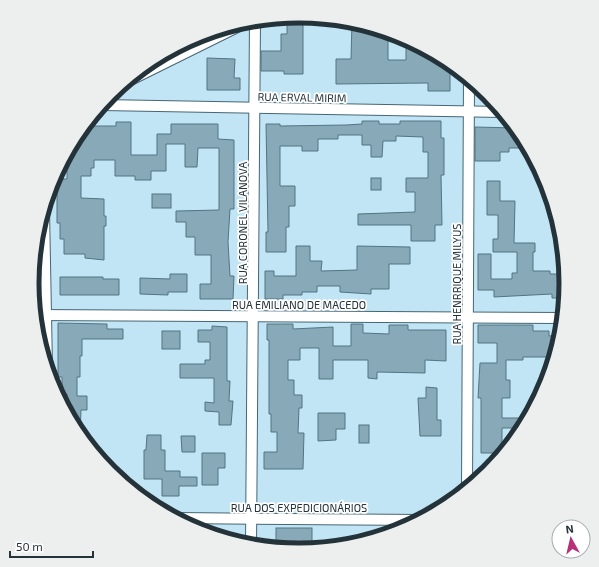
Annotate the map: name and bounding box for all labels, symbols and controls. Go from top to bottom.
street label: RUA ERVAL MIRIM [257,90,347,104]
street label: RUA CORONEL VILANOVA [236,162,249,284]
street label: RUA HENRRIQUE MILYUS [450,223,464,345]
street label: RUA EMILIANO DE MACEDO [232,298,366,311]
street label: RUA DOS EXPEDICIONÁRIOS [231,501,367,514]
north arrow [551,519,591,559]
text: N [565,522,574,536]
scale bar [10,533,93,559]
text: 50 m [16,539,43,553]

